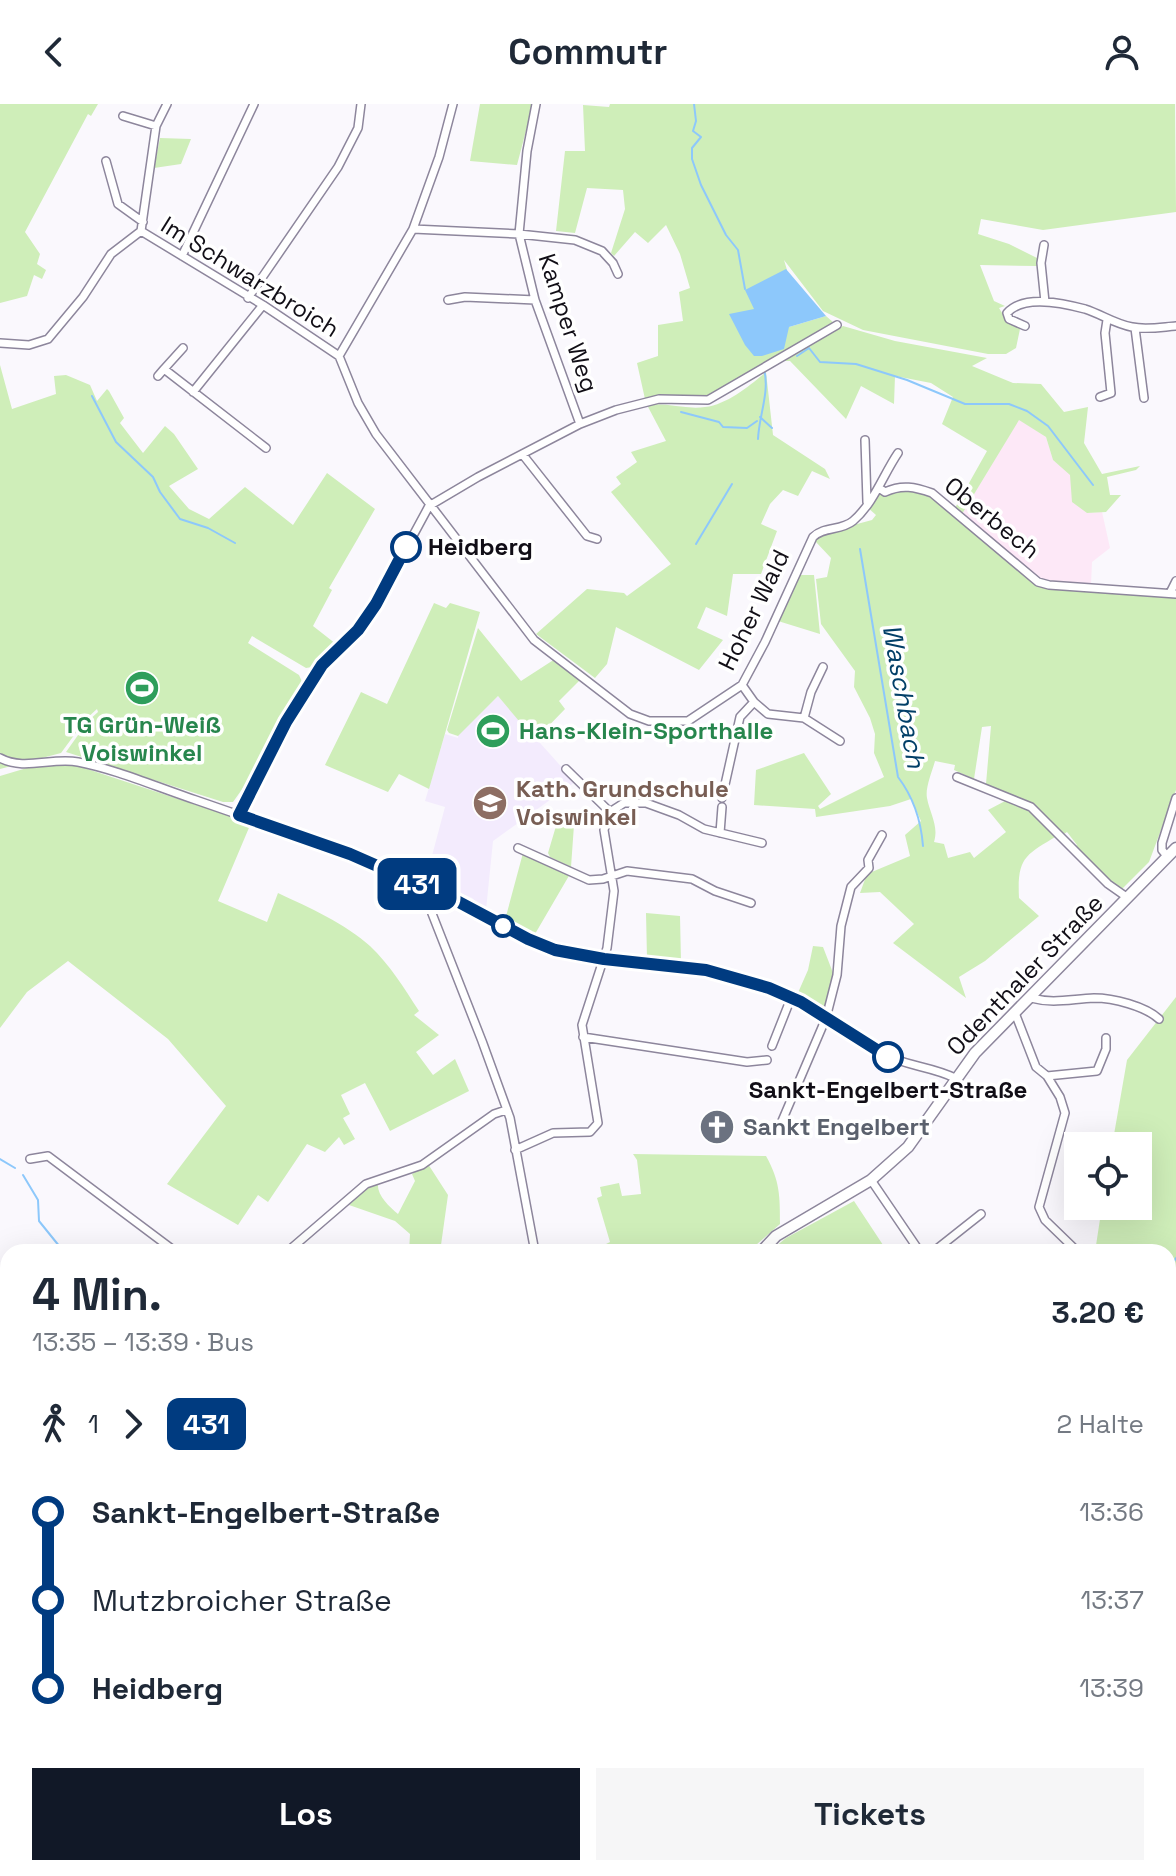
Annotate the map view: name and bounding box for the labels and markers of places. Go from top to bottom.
place label: Heidberg [428,531,533,562]
marker: Heidberg [391,532,421,562]
sports icon: TG Grün-Weiß Voiswinkel [123,669,161,707]
place label: TG Grün-Weiß Voiswinkel [63,709,221,768]
sports icon: Hans-Klein-Sporthalle [474,712,512,750]
place label: Hans-Klein-Sporthalle [519,715,773,746]
place label: Kath. Grundschule Voiswinkel [516,773,729,832]
school or university icon: Kath. Grundschule Voiswinkel [471,784,509,822]
unlabelled marker [492,915,514,937]
marker: Sankt-Engelbert-Straße [873,1042,903,1072]
place label: Sankt-Engelbert-Straße [749,1074,1027,1105]
church icon: Sankt Engelbert [698,1108,736,1146]
place label: Sankt Engelbert [743,1111,930,1142]

